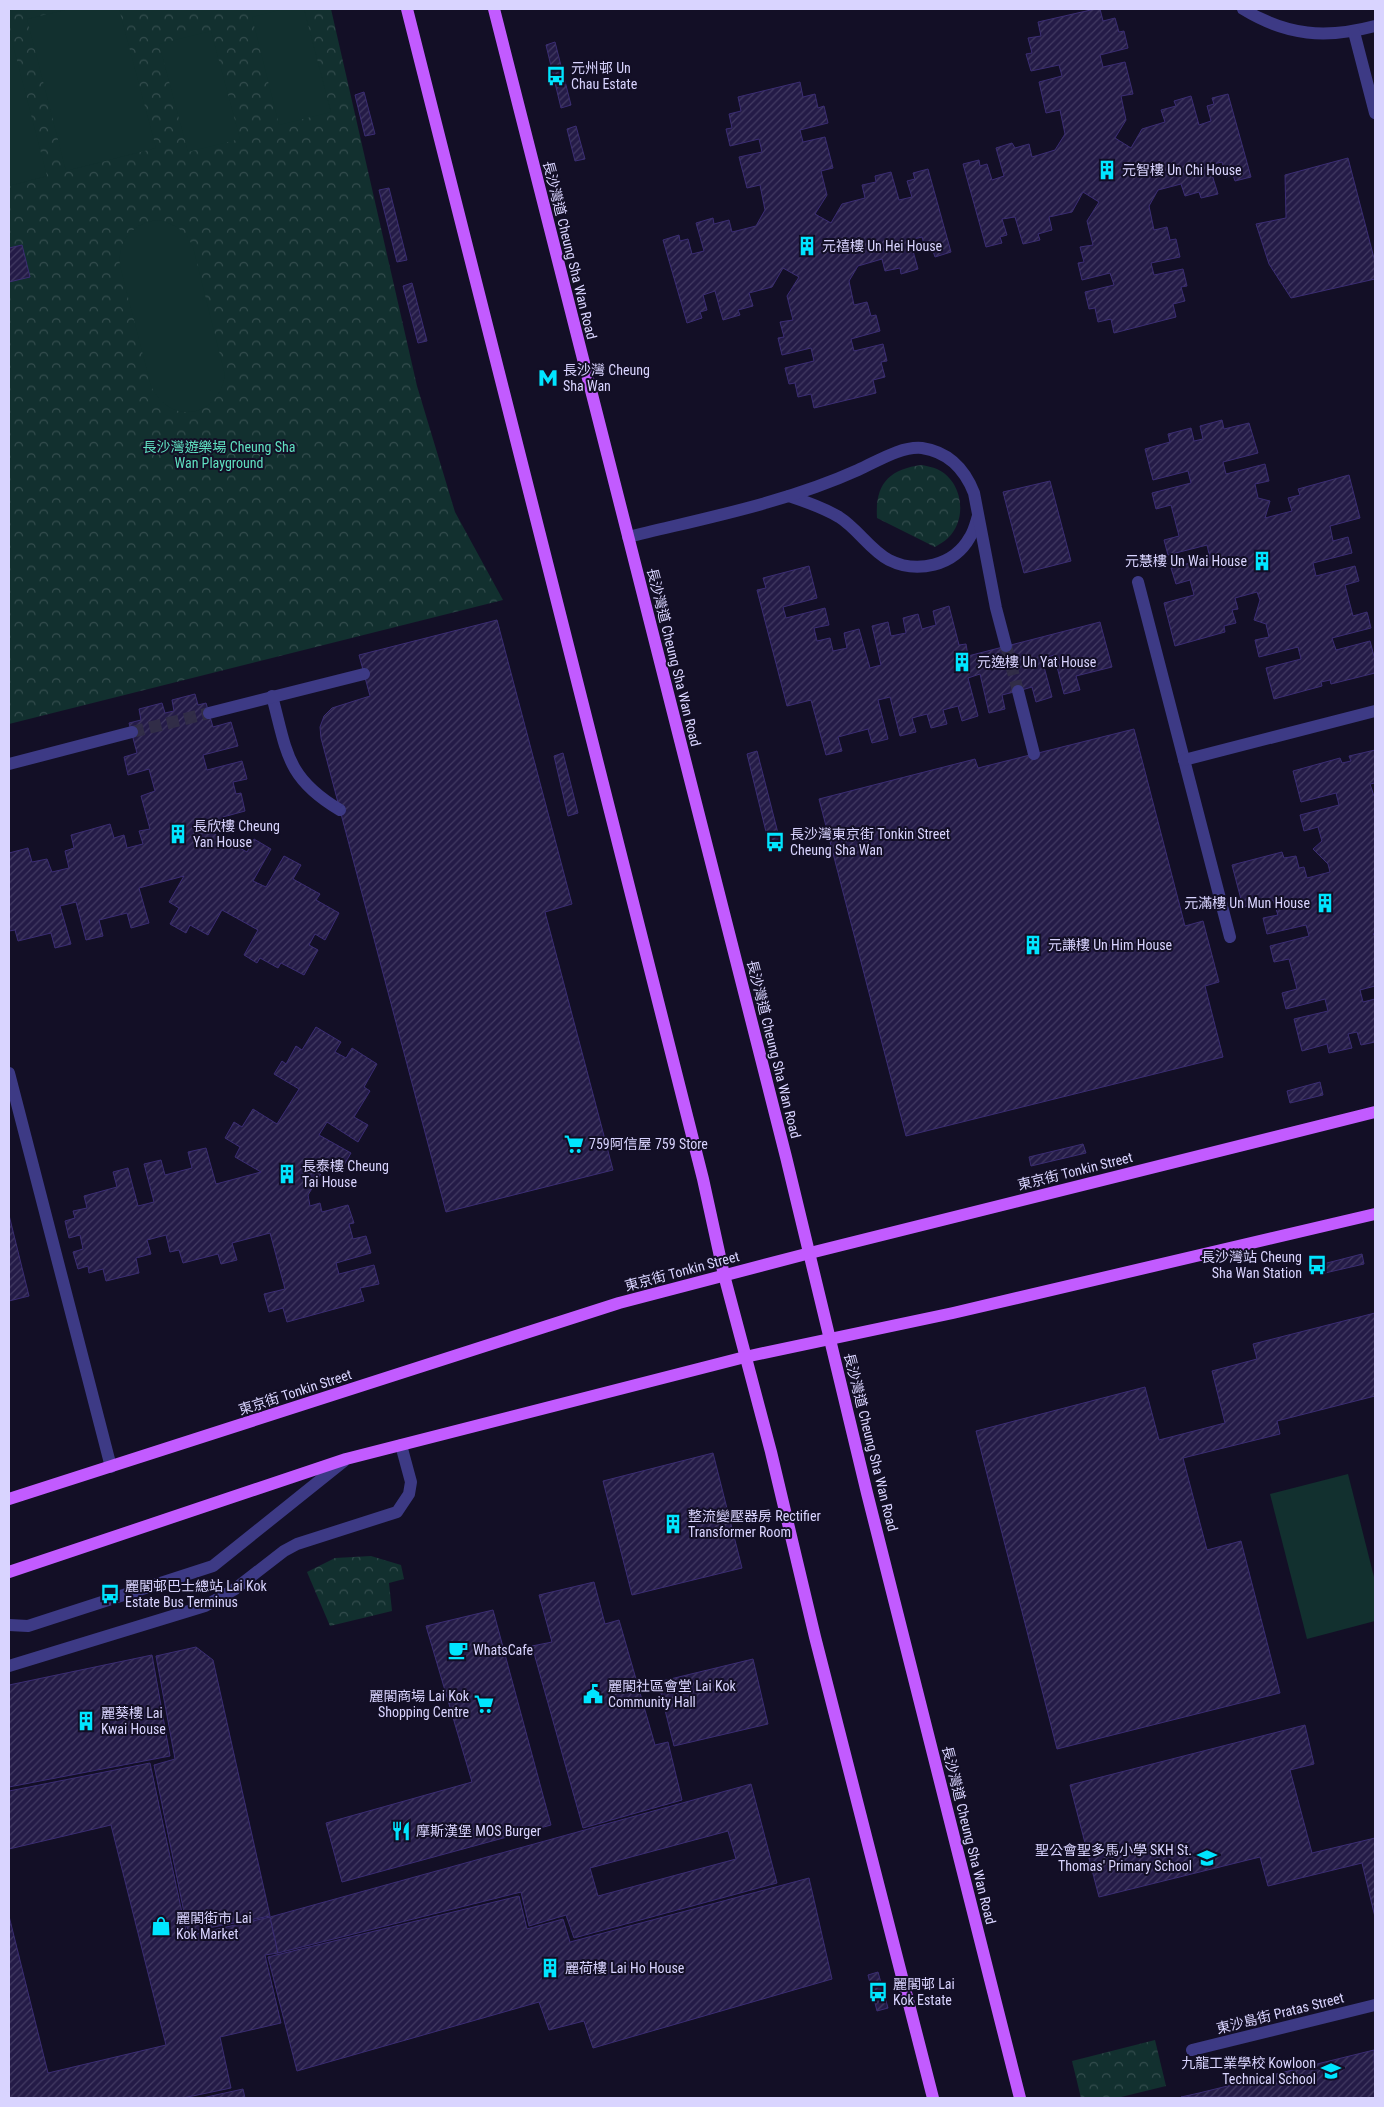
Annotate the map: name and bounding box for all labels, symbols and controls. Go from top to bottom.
place label: 元州邨 Un Chau Estate [571,60,638,92]
bus stop icon: 元州邨 Un Chau Estate [545,65,567,87]
street label: 長沙灣道 Cheung Sha Wan Road [540,159,600,341]
building icon: 元智樓 Un Chi House [1096,159,1118,181]
place label: 元智樓 Un Chi House [1122,162,1242,178]
building icon: 元禧樓 Un Hei House [796,235,818,257]
place label: 元禧樓 Un Hei House [822,238,943,254]
place label: 長沙灣 Cheung Sha Wan [563,362,650,394]
metro station icon: 長沙灣 Cheung Sha Wan [537,367,559,389]
park label: 長沙灣遊樂場 Cheung Sha Wan Playground [143,439,295,471]
building icon: 元慧樓 Un Wai House [1251,550,1273,572]
place label: 元慧樓 Un Wai House [1125,553,1247,569]
street label: 長沙灣道 Cheung Sha Wan Road [644,566,704,748]
building icon: 元逸樓 Un Yat House [951,651,973,673]
place label: 元逸樓 Un Yat House [977,654,1097,670]
place label: 長欣樓 Cheung Yan House [193,818,280,850]
building icon: 長欣樓 Cheung Yan House [167,823,189,845]
place label: 長沙灣東京街 Tonkin Street Cheung Sha Wan [790,826,950,858]
bus stop icon: 長沙灣東京街 Tonkin Street Cheung Sha Wan [764,831,786,853]
building icon: 元滿樓 Un Mun House [1314,892,1336,914]
place label: 元滿樓 Un Mun House [1184,895,1310,911]
building icon: 元謙樓 Un Him House [1022,934,1044,956]
place label: 元謙樓 Un Him House [1048,937,1173,953]
street label: 長沙灣道 Cheung Sha Wan Road [744,958,804,1140]
supermarket icon: 759阿信屋 759 Store [563,1133,585,1155]
place label: 759阿信屋 759 Store [589,1136,708,1152]
street label: 東京街 Tonkin Street [1016,1149,1134,1193]
place label: 長泰樓 Cheung Tai House [302,1158,389,1190]
building icon: 長泰樓 Cheung Tai House [276,1163,298,1185]
street label: 東京街 Tonkin Street [623,1248,741,1294]
place label: 長沙灣站 Cheung Sha Wan Station [1201,1249,1302,1281]
bus stop icon: 長沙灣站 Cheung Sha Wan Station [1306,1254,1328,1276]
street label: 長沙灣道 Cheung Sha Wan Road [841,1351,901,1533]
street label: 東京街 Tonkin Street [236,1366,354,1418]
place label: 整流變壓器房 Rectifier Transformer Room [688,1508,821,1540]
building icon: 整流變壓器房 Rectifier Transformer Room [662,1513,684,1535]
place label: 麗閣邨巴士總站 Lai Kok Estate Bus Terminus [125,1578,267,1610]
bus stop icon: 麗閣邨巴士總站 Lai Kok Estate Bus Terminus [99,1583,121,1605]
cafe icon: WhatsCafe [447,1639,469,1661]
place label: WhatsCafe [473,1642,534,1658]
place label: 麗閣社區會堂 Lai Kok Community Hall [608,1678,736,1710]
public building icon: 麗閣社區會堂 Lai Kok Community Hall [582,1683,604,1705]
place label: 麗閣商場 Lai Kok Shopping Centre [369,1688,470,1720]
supermarket icon: 麗閣商場 Lai Kok Shopping Centre [473,1693,495,1715]
place label: 麗葵樓 Lai Kwai House [101,1705,166,1737]
building icon: 麗葵樓 Lai Kwai House [75,1710,97,1732]
street label: 長沙灣道 Cheung Sha Wan Road [939,1744,999,1926]
restaurant icon: 摩斯漢堡 MOS Burger [390,1820,412,1842]
place label: 摩斯漢堡 MOS Burger [416,1823,541,1839]
place label: 聖公會聖多馬小學 SKH St. Thomas' Primary School [1035,1842,1192,1874]
school or university icon: 聖公會聖多馬小學 SKH St. Thomas' Primary School [1196,1847,1218,1869]
place label: 麗閣街市 Lai Kok Market [176,1910,252,1942]
shop icon: 麗閣街市 Lai Kok Market [150,1915,172,1937]
building icon: 麗荷樓 Lai Ho House [539,1957,561,1979]
place label: 麗荷樓 Lai Ho House [565,1960,685,1976]
place label: 麗閣邨 Lai Kok Estate [893,1976,955,2008]
bus stop icon: 麗閣邨 Lai Kok Estate [867,1981,889,2003]
street label: 東沙島街 Pratas Street [1215,1989,1345,2037]
place label: 九龍工業學校 Kowloon Technical School [1181,2055,1316,2087]
school or university icon: 九龍工業學校 Kowloon Technical School [1320,2060,1342,2082]

